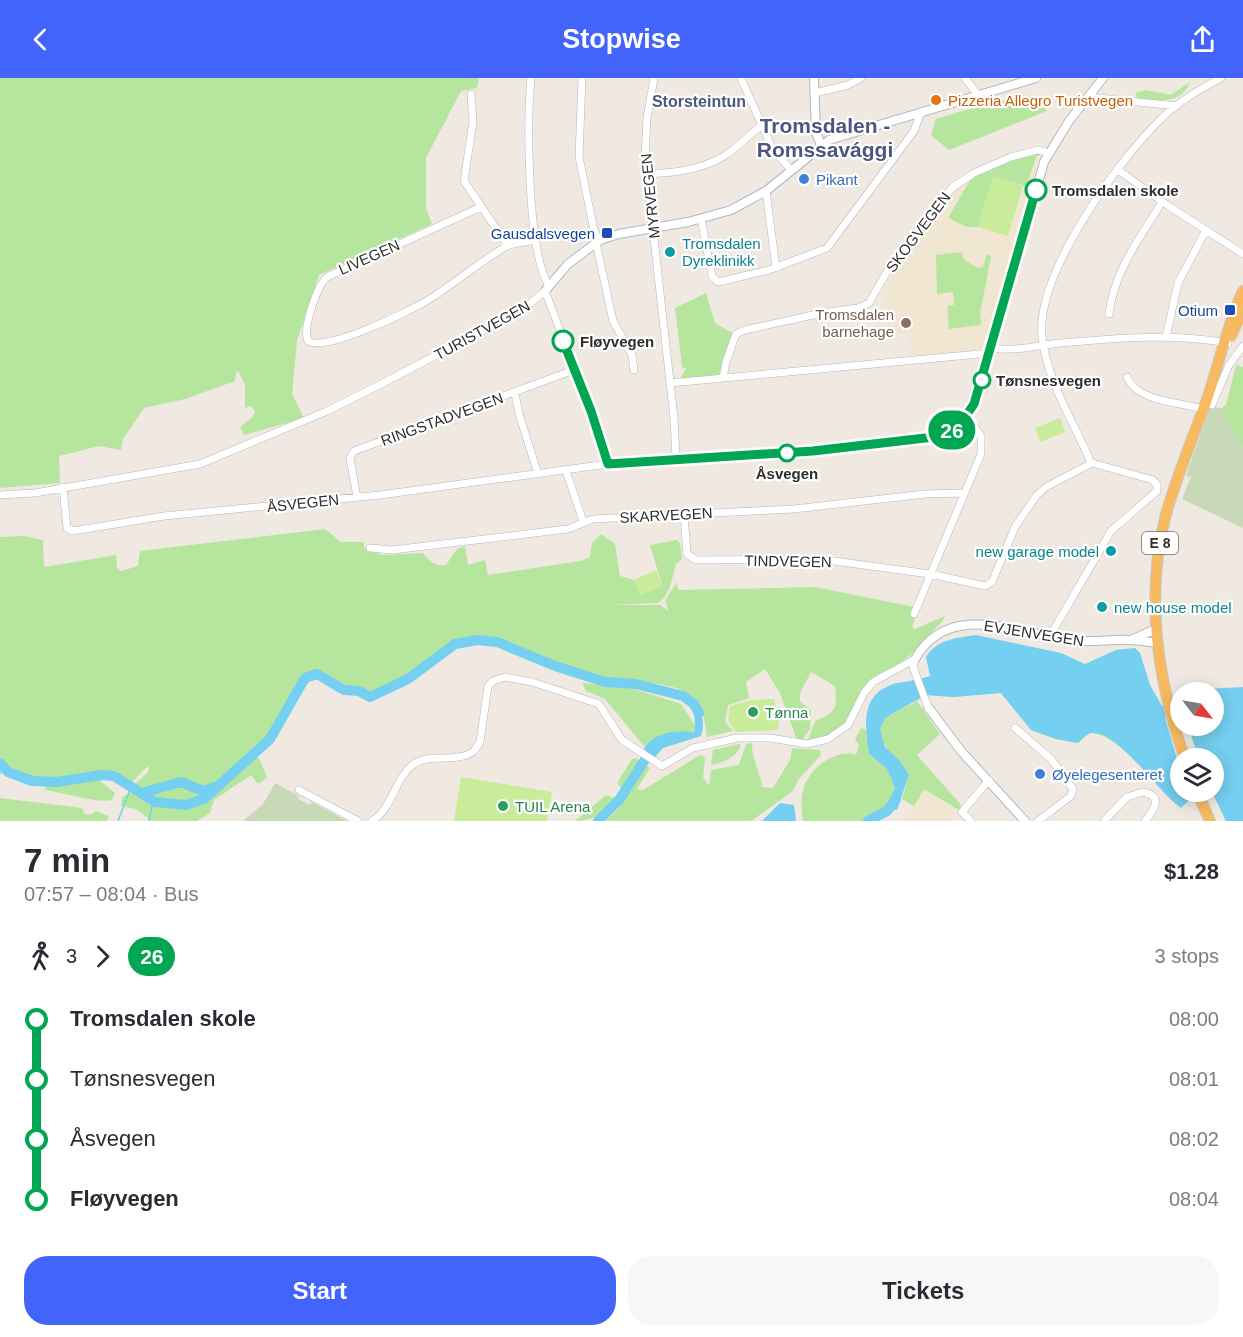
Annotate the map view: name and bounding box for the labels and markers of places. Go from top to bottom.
place label: Pizzeria Allegro Turistvegen [948,92,1133,109]
marker: Pizzeria Allegro Turistvegen [929,93,943,107]
place label: Pikant [816,171,859,188]
marker: Pikant [797,172,811,186]
marker: Tromsdalen skole [1025,179,1047,201]
place label: Tromsdalen skole [1052,182,1179,199]
place label: Gausdalsvegen [491,225,595,242]
marker: Gausdalsvegen [600,226,614,240]
place label: Tromsdalen Dyreklinikk [682,235,761,269]
marker: Tromsdalen Dyreklinikk [663,245,677,259]
place label: Otium [1178,302,1218,319]
marker: Otium [1223,303,1237,317]
place label: Tromsdalen barnehage [815,306,894,340]
marker: Tromsdalen barnehage [899,316,913,330]
marker: Fløyvegen [552,330,574,352]
place label: Fløyvegen [580,333,654,350]
marker: Tønsnesvegen [973,371,991,389]
place label: Tønsnesvegen [996,372,1101,389]
marker: Åsvegen [778,444,796,462]
place label: Åsvegen [756,465,818,482]
place label: new garage model [976,543,1099,560]
marker: new garage model [1104,544,1118,558]
place label: new house model [1114,599,1232,616]
marker: new house model [1095,600,1109,614]
place label: Tønna [765,704,809,721]
marker: Tønna [746,705,760,719]
place label: Øyelegesenteret [1052,766,1163,783]
marker: Øyelegesenteret [1033,767,1047,781]
place label: TUIL Arena [515,798,591,815]
marker: TUIL Arena [496,799,510,813]

